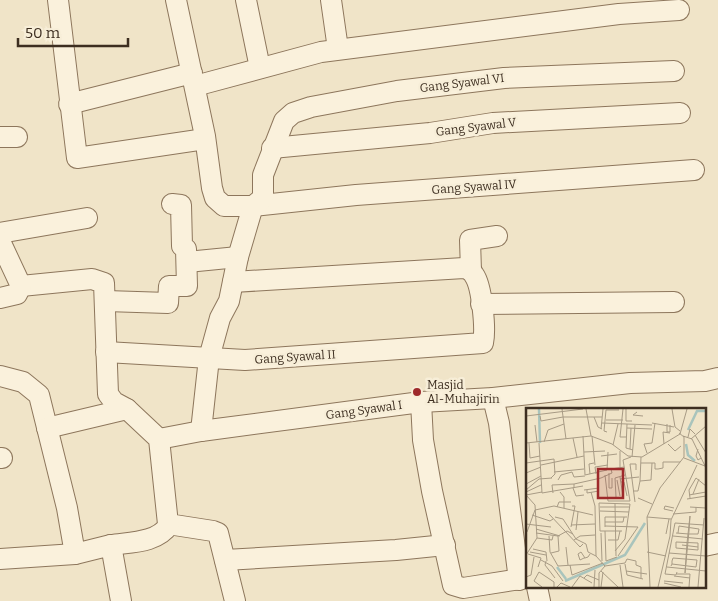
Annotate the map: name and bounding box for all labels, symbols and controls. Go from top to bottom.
scale bar [18,15,128,47]
text: 50 m [25,24,61,42]
street label: Gang Syawal VI [419,71,505,95]
street label: Gang Syawal V [435,115,518,139]
street label: Gang Syawal IV [431,177,518,197]
street label: Gang Syawal II [254,347,336,367]
place label: Masjid Al-Muhajirin [427,378,500,406]
marker: Masjid Al-Muhajirin [411,386,423,398]
street label: Gang Syawal I [325,398,403,422]
inset map [526,408,706,588]

